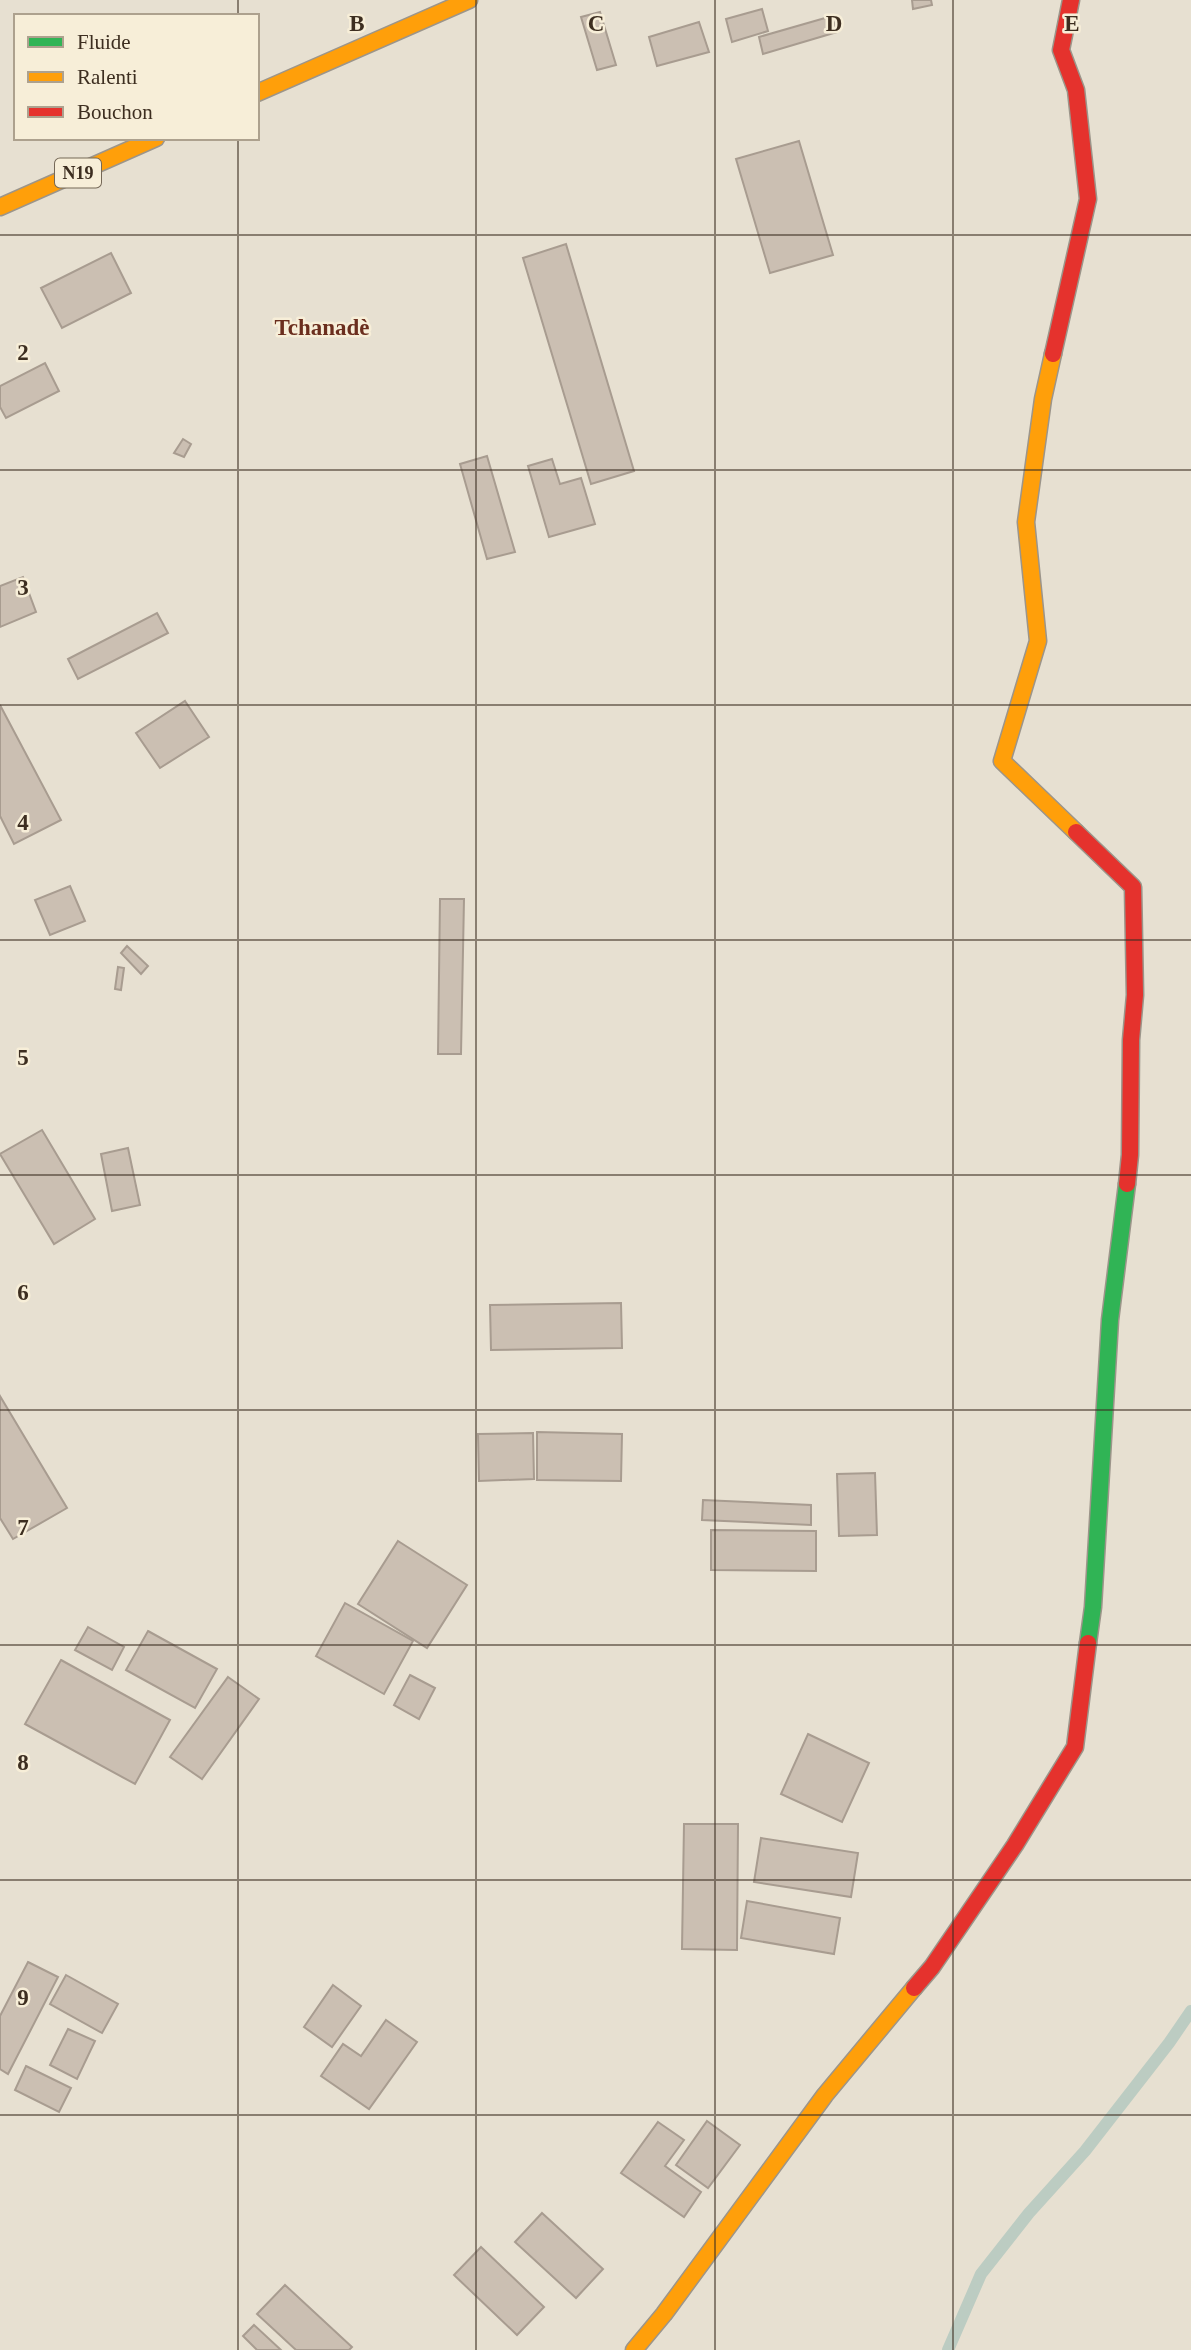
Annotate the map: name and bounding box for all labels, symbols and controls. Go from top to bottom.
text: B [349,11,365,36]
text: C [588,11,604,36]
text: D [826,11,842,36]
text: E [1064,11,1080,36]
legend [14,14,259,140]
text: Fluide [77,30,131,54]
text: Ralenti [77,65,138,89]
text: Bouchon [77,100,153,124]
road number: N19 [55,158,101,188]
district label: Tchanadè [274,315,370,340]
text: 2 [17,340,29,365]
text: 3 [17,575,29,600]
text: 4 [17,810,29,835]
text: 5 [17,1045,29,1070]
text: 6 [17,1280,29,1305]
text: 7 [17,1515,29,1540]
text: 8 [17,1750,29,1775]
text: 9 [17,1985,29,2010]

